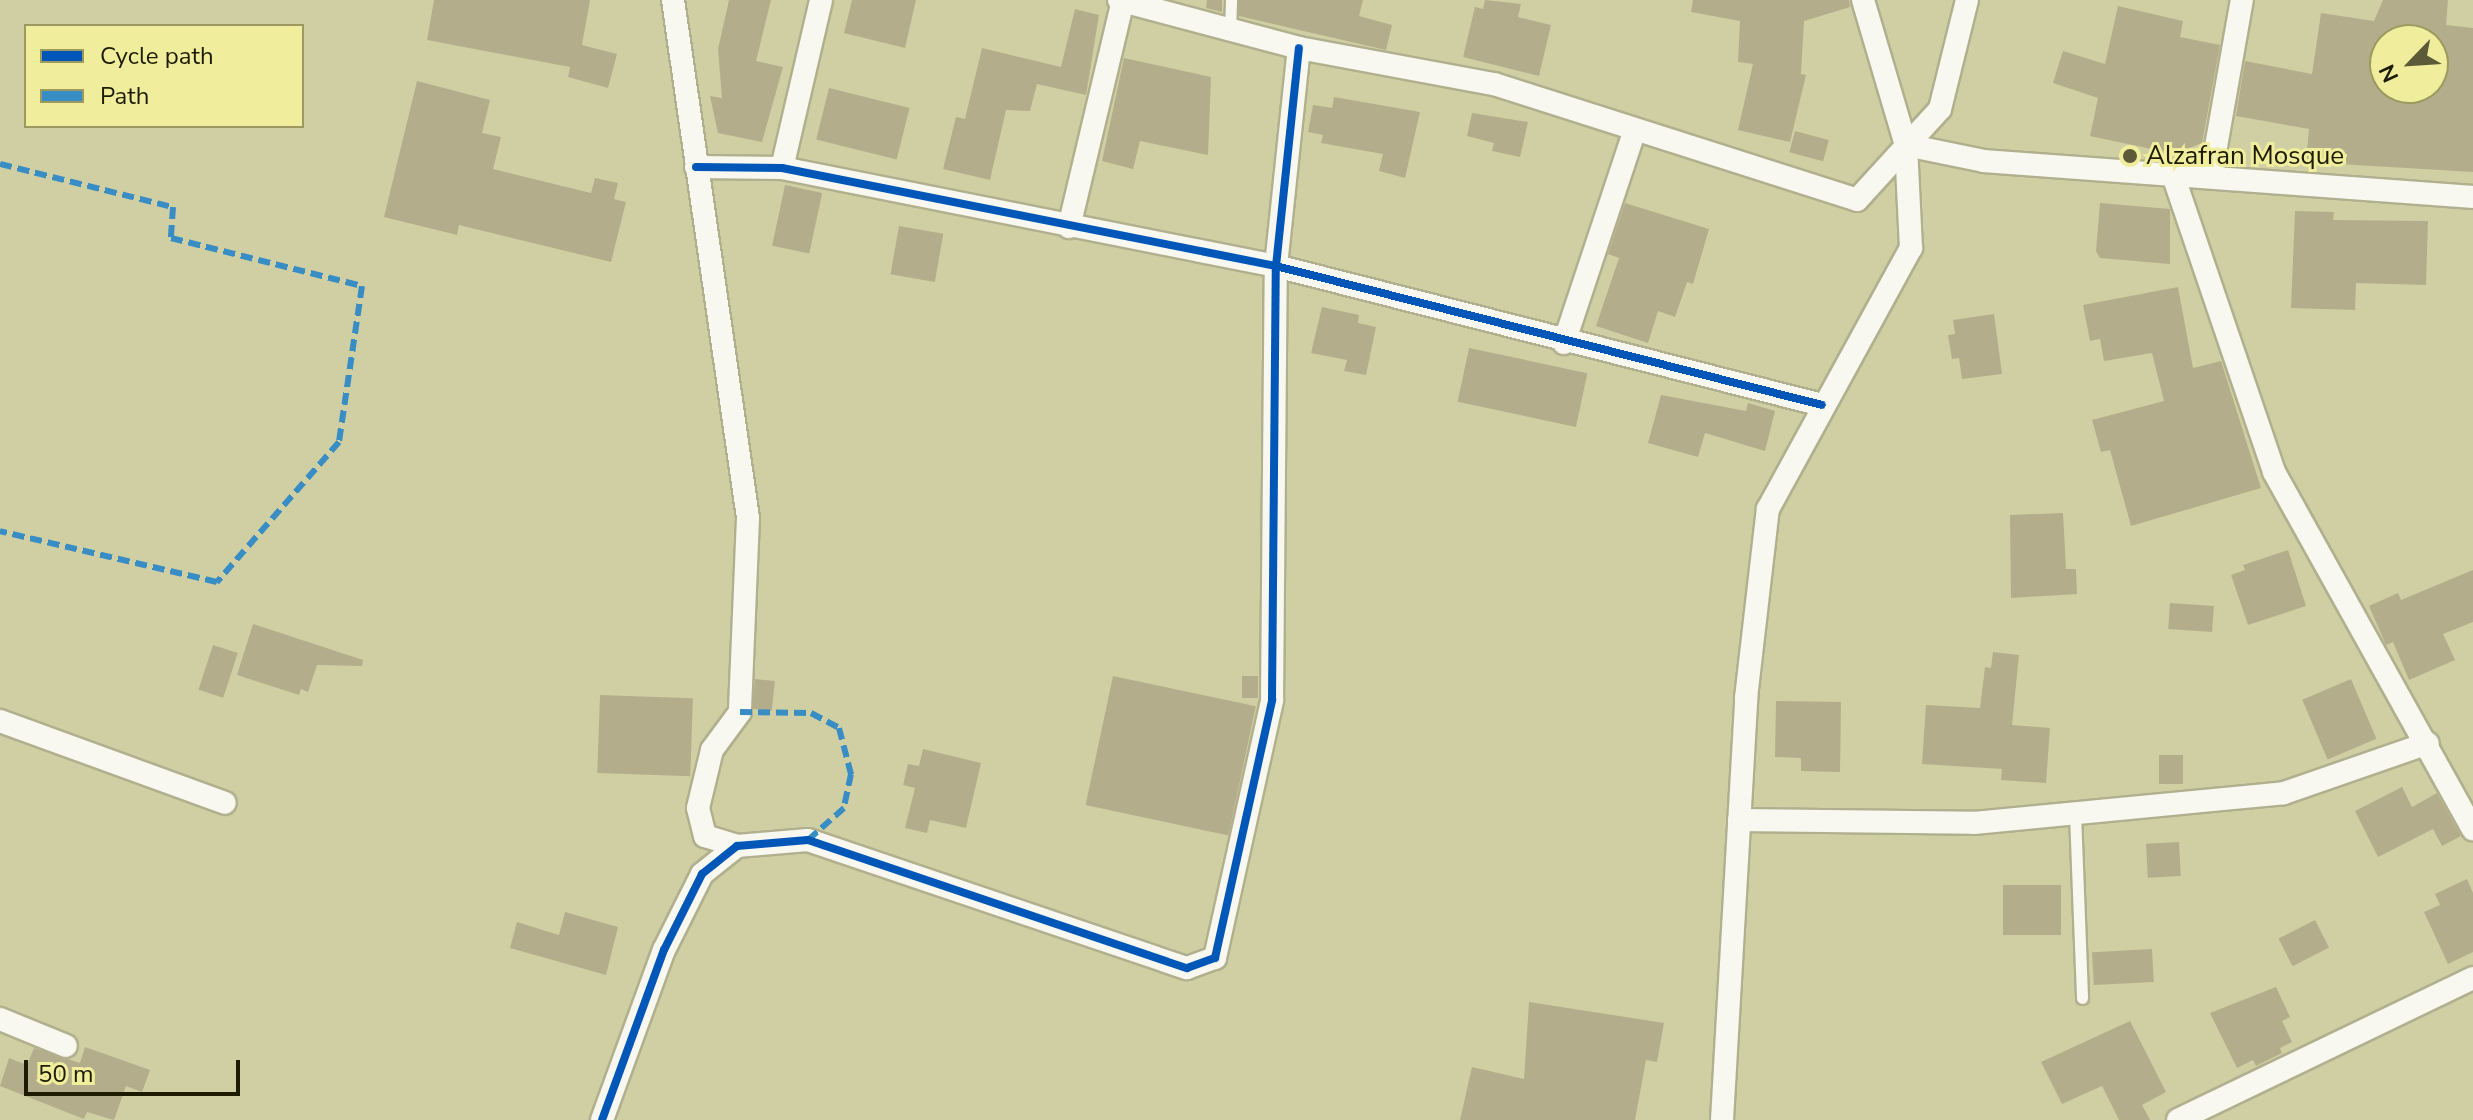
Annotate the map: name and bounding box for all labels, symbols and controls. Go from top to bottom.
legend [24,24,304,128]
north arrow [2369,24,2449,104]
text: Cycle path [100,40,214,72]
text: N [2372,59,2406,87]
text: Path [100,80,149,112]
place label: Alzafran Mosque [2146,140,2344,172]
marker: Alzafran Mosque [2121,147,2139,165]
scale bar [28,1044,244,1094]
text: 50 m [38,1058,94,1090]

